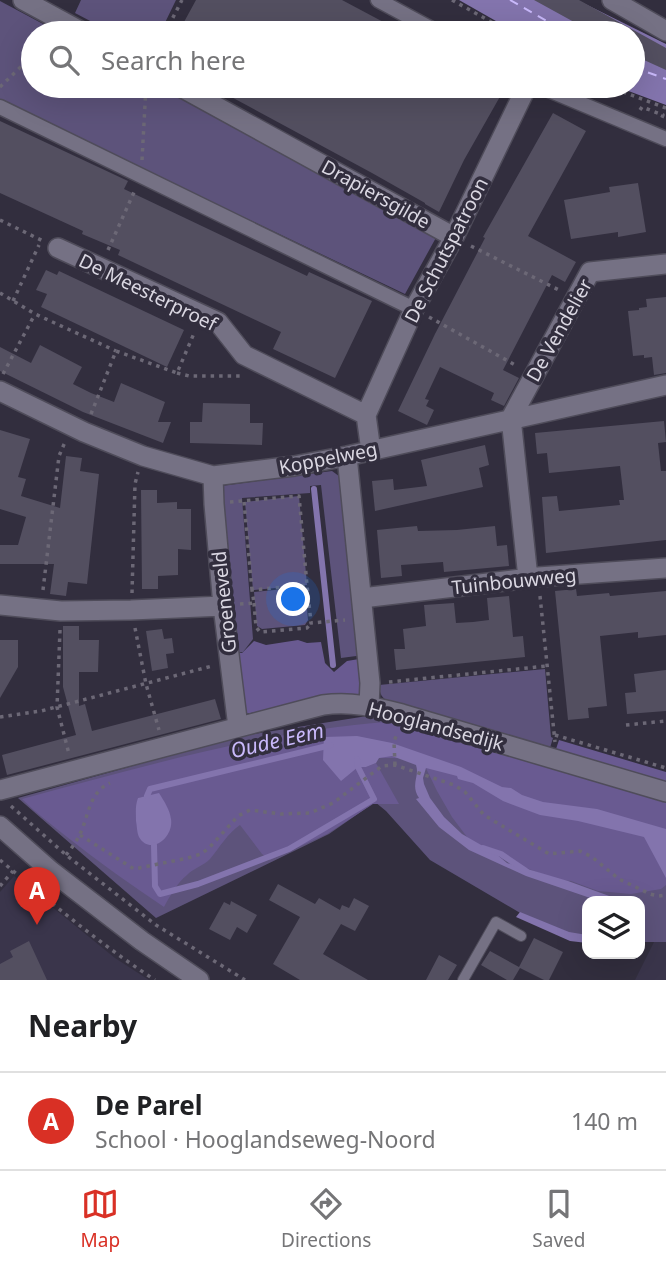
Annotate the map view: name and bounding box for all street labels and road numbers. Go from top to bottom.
street label: Drapiersgilde [317,154,435,234]
street label: De Schutspatroon [398,173,494,327]
street label: De Meesterproef [75,247,223,337]
street label: De Vendelier [520,274,598,386]
street label: Koppelweg [277,436,379,480]
street label: Groeneveld [206,550,242,654]
street label: Tuinbouwweg [450,562,578,600]
street label: Hooglandsedijk [365,695,507,757]

